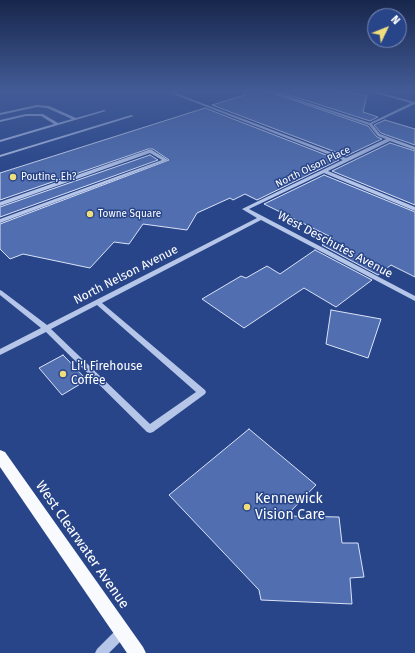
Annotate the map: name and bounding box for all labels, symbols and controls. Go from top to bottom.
north arrow [367,8,407,48]
text: N [388,13,403,27]
street label: North Olson Place [274,144,352,190]
place label: Poutine, Eh? [21,171,76,183]
marker: Poutine, Eh? [8,172,18,182]
place label: Towne Square [98,208,161,220]
marker: Towne Square [85,209,95,219]
street label: West Deschutes Avenue [275,209,395,281]
street label: North Nelson Avenue [71,242,181,308]
place label: Li'l Firehouse Coffee [71,360,143,388]
marker: Li'l Firehouse Coffee [58,369,68,379]
street label: West Clearwater Avenue [31,478,133,612]
place label: Kennewick Vision Care [255,491,325,524]
marker: Kennewick Vision Care [242,502,252,512]

